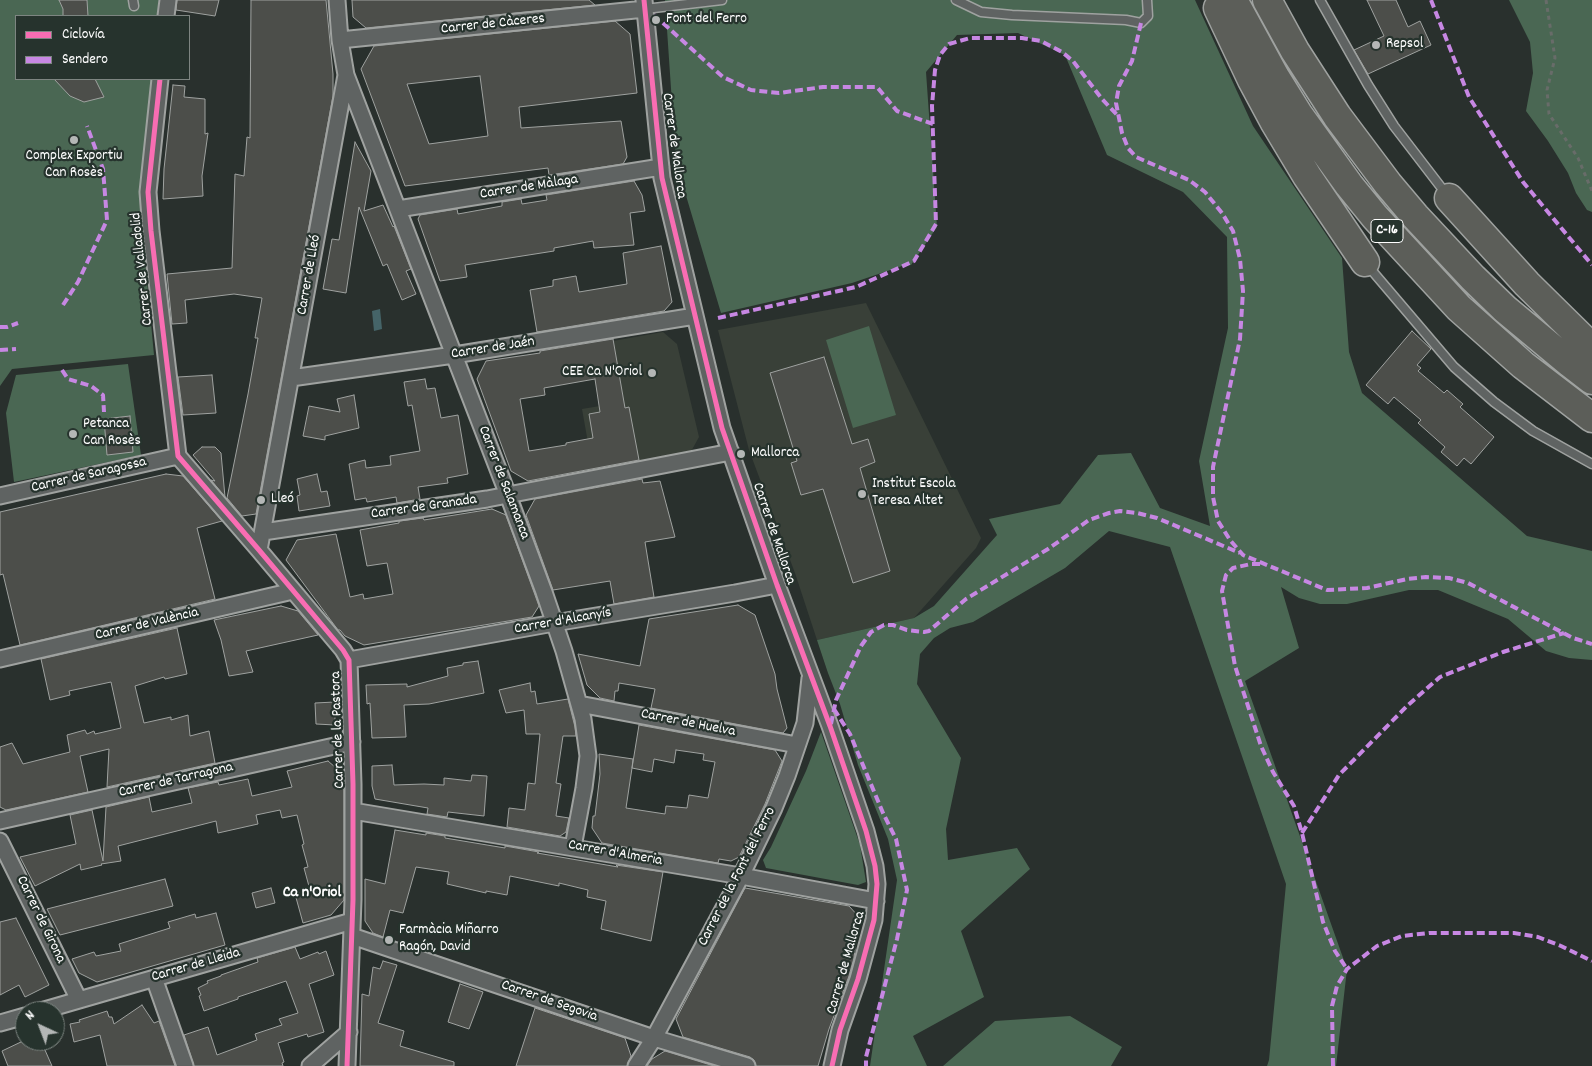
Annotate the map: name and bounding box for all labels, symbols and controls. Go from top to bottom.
street label: Carrer de Càceres [440,11,546,39]
place label: Font del Ferro [666,11,747,29]
marker: Font del Ferro [650,14,662,26]
legend [15,15,190,80]
text: Ciclovía [62,24,104,46]
place label: Repsol [1386,36,1423,54]
marker: Repsol [1370,39,1382,51]
text: Sendero [62,49,108,71]
street label: Carrer de Mallorca [657,92,689,200]
marker: Complex Exportiu Can Rosès [68,134,80,146]
place label: Complex Exportiu Can Rosès [26,148,122,183]
street label: Carrer de Màlaga [479,171,579,205]
street label: Carrer de Valladolid [128,212,158,326]
road number: C-16 [1371,220,1403,242]
street label: Carrer de Lleó [294,233,326,317]
street label: Carrer de Jaén [450,334,536,364]
place label: CEE Ca N'Oriol [562,364,642,382]
marker: CEE Ca N'Oriol [646,367,658,379]
place label: Petanca Can Rosès [83,416,141,451]
street label: Carrer de Salamanca [473,424,533,542]
marker: Petanca Can Rosès [67,428,79,440]
place label: Mallorca [751,445,799,463]
marker: Mallorca [735,448,747,460]
street label: Carrer de Saragossa [30,454,148,498]
place label: Institut Escola Teresa Altet [872,476,956,511]
street label: Carrer de Mallorca [747,481,799,587]
marker: Institut Escola Teresa Altet [856,488,868,500]
place label: Lleó [271,491,294,509]
street label: Carrer de Granada [370,492,478,524]
marker: Lleó [255,494,267,506]
street label: Carrer de València [94,604,200,646]
street label: Carrer d'Alcanyís [513,605,613,639]
street label: Carrer de la Pastora [328,671,350,789]
street label: Carrer de Huelva [639,706,737,742]
street label: Carrer de Tarragona [117,759,235,803]
street label: Carrer de la Font del Ferro [695,805,781,949]
street label: Carrer d'Almeria [567,837,663,871]
street label: Carrer de Girona [11,873,69,967]
district label: Ca n'Oriol [283,884,341,904]
street label: Carrer de Mallorca [824,909,870,1017]
place label: Farmàcia Miñarro Ragón, David [399,922,499,957]
marker: Farmàcia Miñarro Ragón, David [383,934,395,946]
street label: Carrer de Lleida [150,945,242,987]
street label: Carrer de Segovia [498,977,600,1027]
north arrow [15,1001,65,1051]
text: N [21,1006,40,1025]

